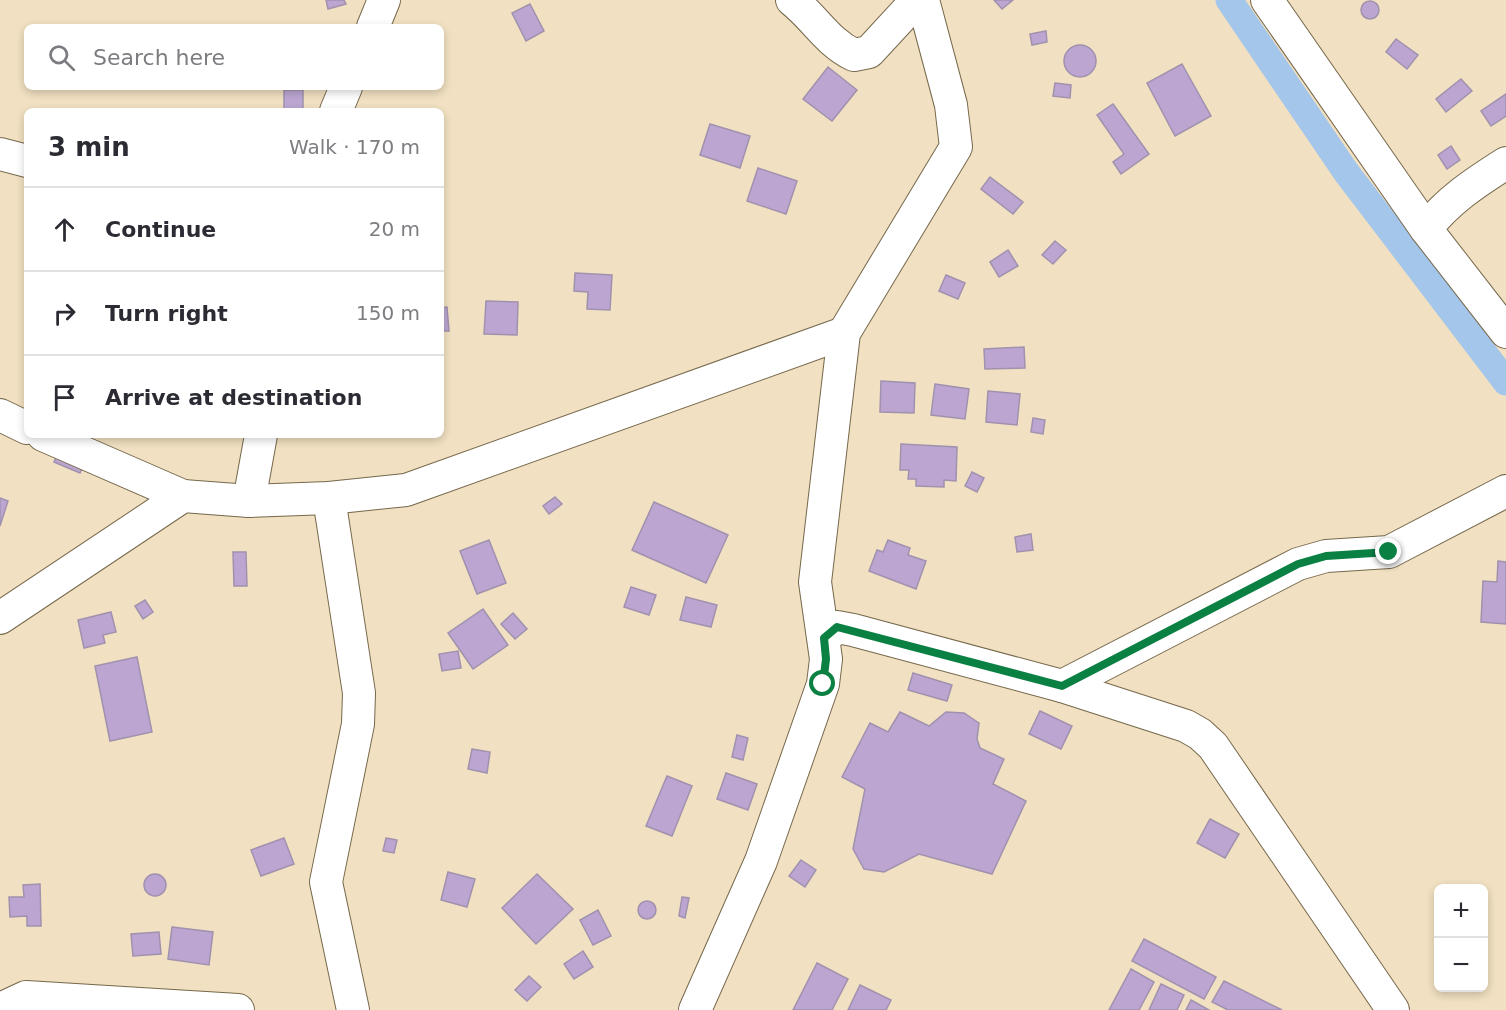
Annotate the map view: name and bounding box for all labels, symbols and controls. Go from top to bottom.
search box [24,24,444,90]
icon: search [45,41,78,74]
text: Search here [93,45,225,70]
text: 3 min [48,132,130,162]
text: Walk · 170 m [289,135,420,159]
icon: ahead [48,213,81,246]
text: Continue [105,217,216,242]
text: 20 m [369,217,420,241]
icon: right [48,297,81,330]
text: Turn right [105,301,228,326]
text: 150 m [356,301,420,325]
icon: arrive [48,381,81,414]
text: Arrive at destination [105,385,362,410]
route end [1375,538,1401,564]
route start [809,670,835,696]
map controls [1434,884,1488,992]
button: + [1434,884,1488,938]
button: − [1434,938,1488,992]

